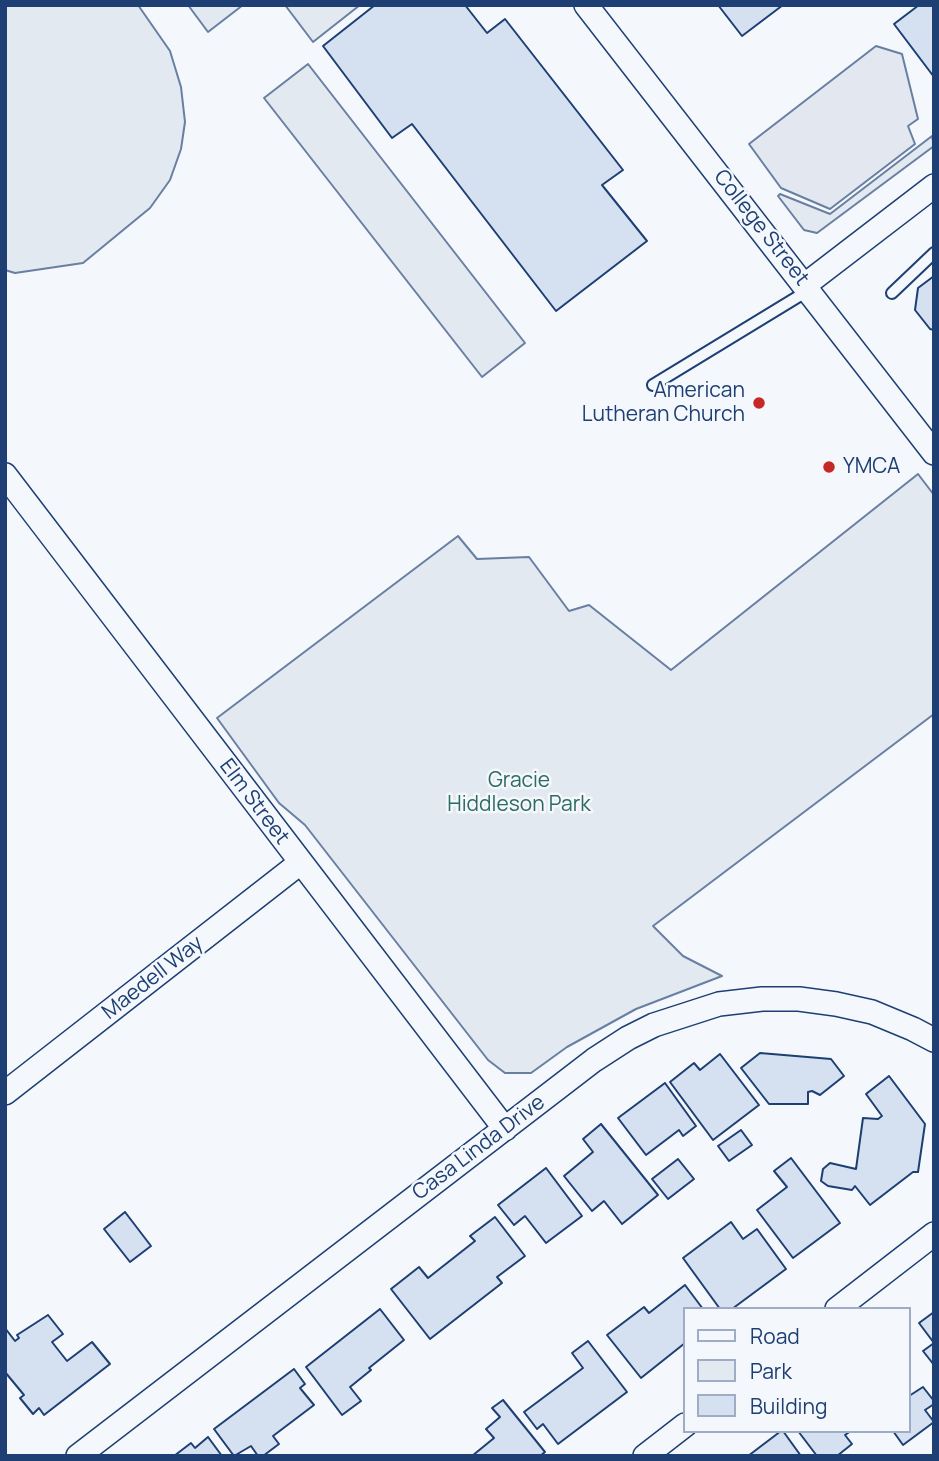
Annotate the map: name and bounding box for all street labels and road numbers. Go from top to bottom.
street label: College Street [708,165,814,291]
street label: Elm Street [214,754,294,850]
street label: Maedell Way [98,931,208,1025]
street label: Casa Linda Drive [408,1090,550,1206]

